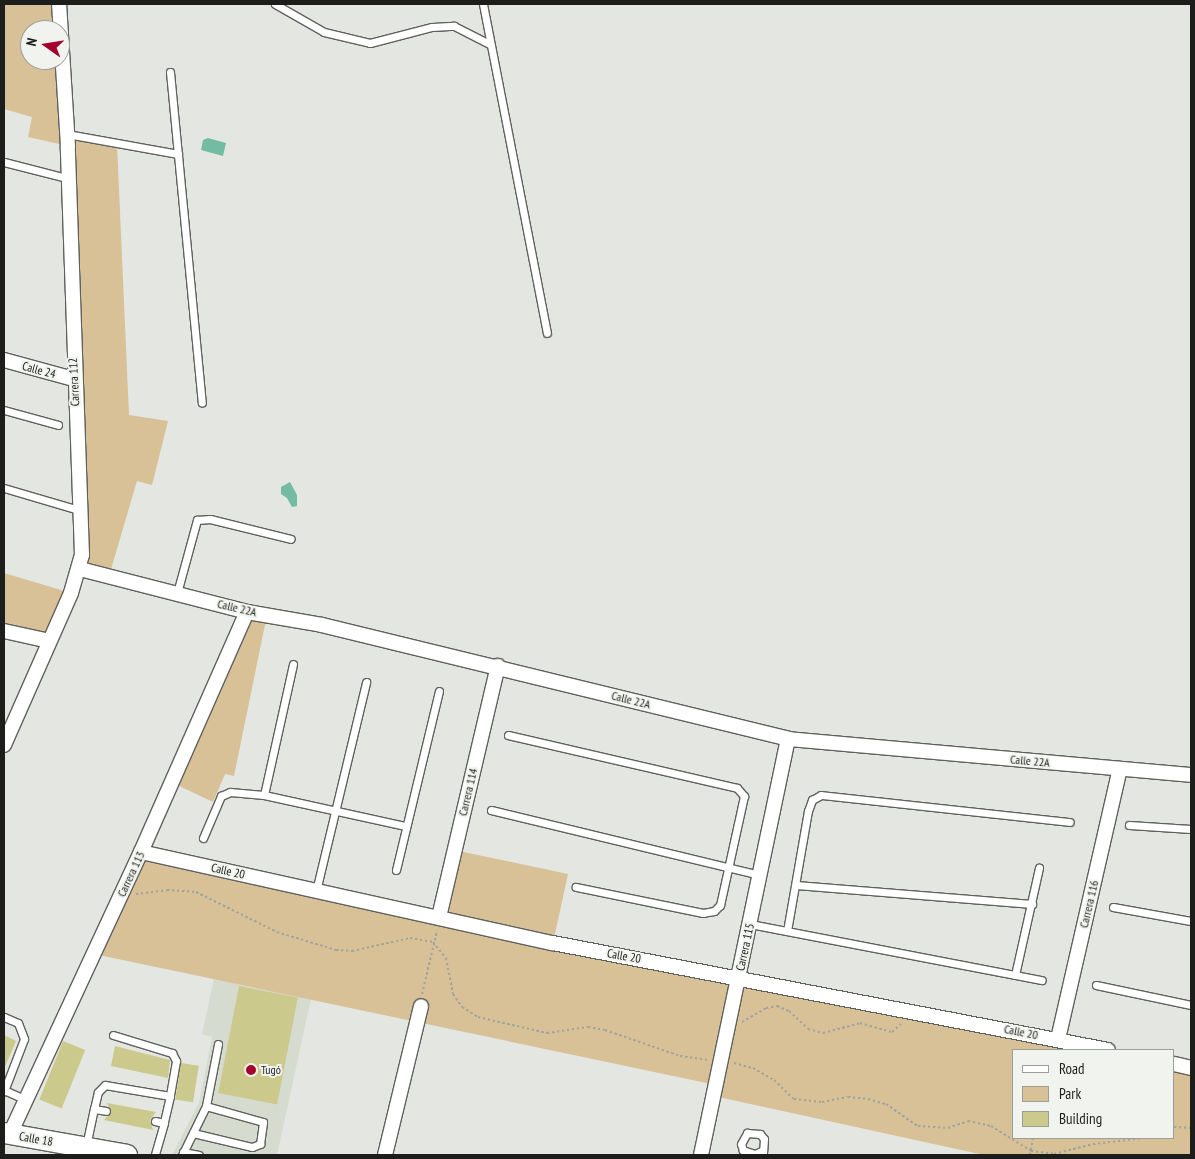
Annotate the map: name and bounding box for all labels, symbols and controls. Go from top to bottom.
north arrow [20,20,70,70]
text: N [22,36,41,48]
street label: Carrera 112 [66,357,82,407]
street label: Calle 24 [21,359,57,381]
street label: Calle 22A [216,597,258,619]
street label: Calle 22A [610,688,652,712]
street label: Calle 22A [1010,752,1050,770]
street label: Carrera 114 [456,767,480,817]
street label: Carrera 113 [114,849,148,899]
street label: Calle 20 [210,860,246,882]
street label: Carrera 116 [1077,879,1101,929]
street label: Carrera 115 [733,922,757,972]
street label: Calle 20 [606,946,642,966]
street label: Calle 20 [1003,1022,1039,1042]
legend [1012,1049,1175,1139]
text: Road [1059,1059,1085,1078]
place label: Tugó [261,1063,281,1077]
marker: Tugó [245,1064,257,1076]
text: Park [1059,1084,1081,1103]
text: Building [1059,1109,1102,1128]
street label: Calle 18 [18,1129,54,1149]

